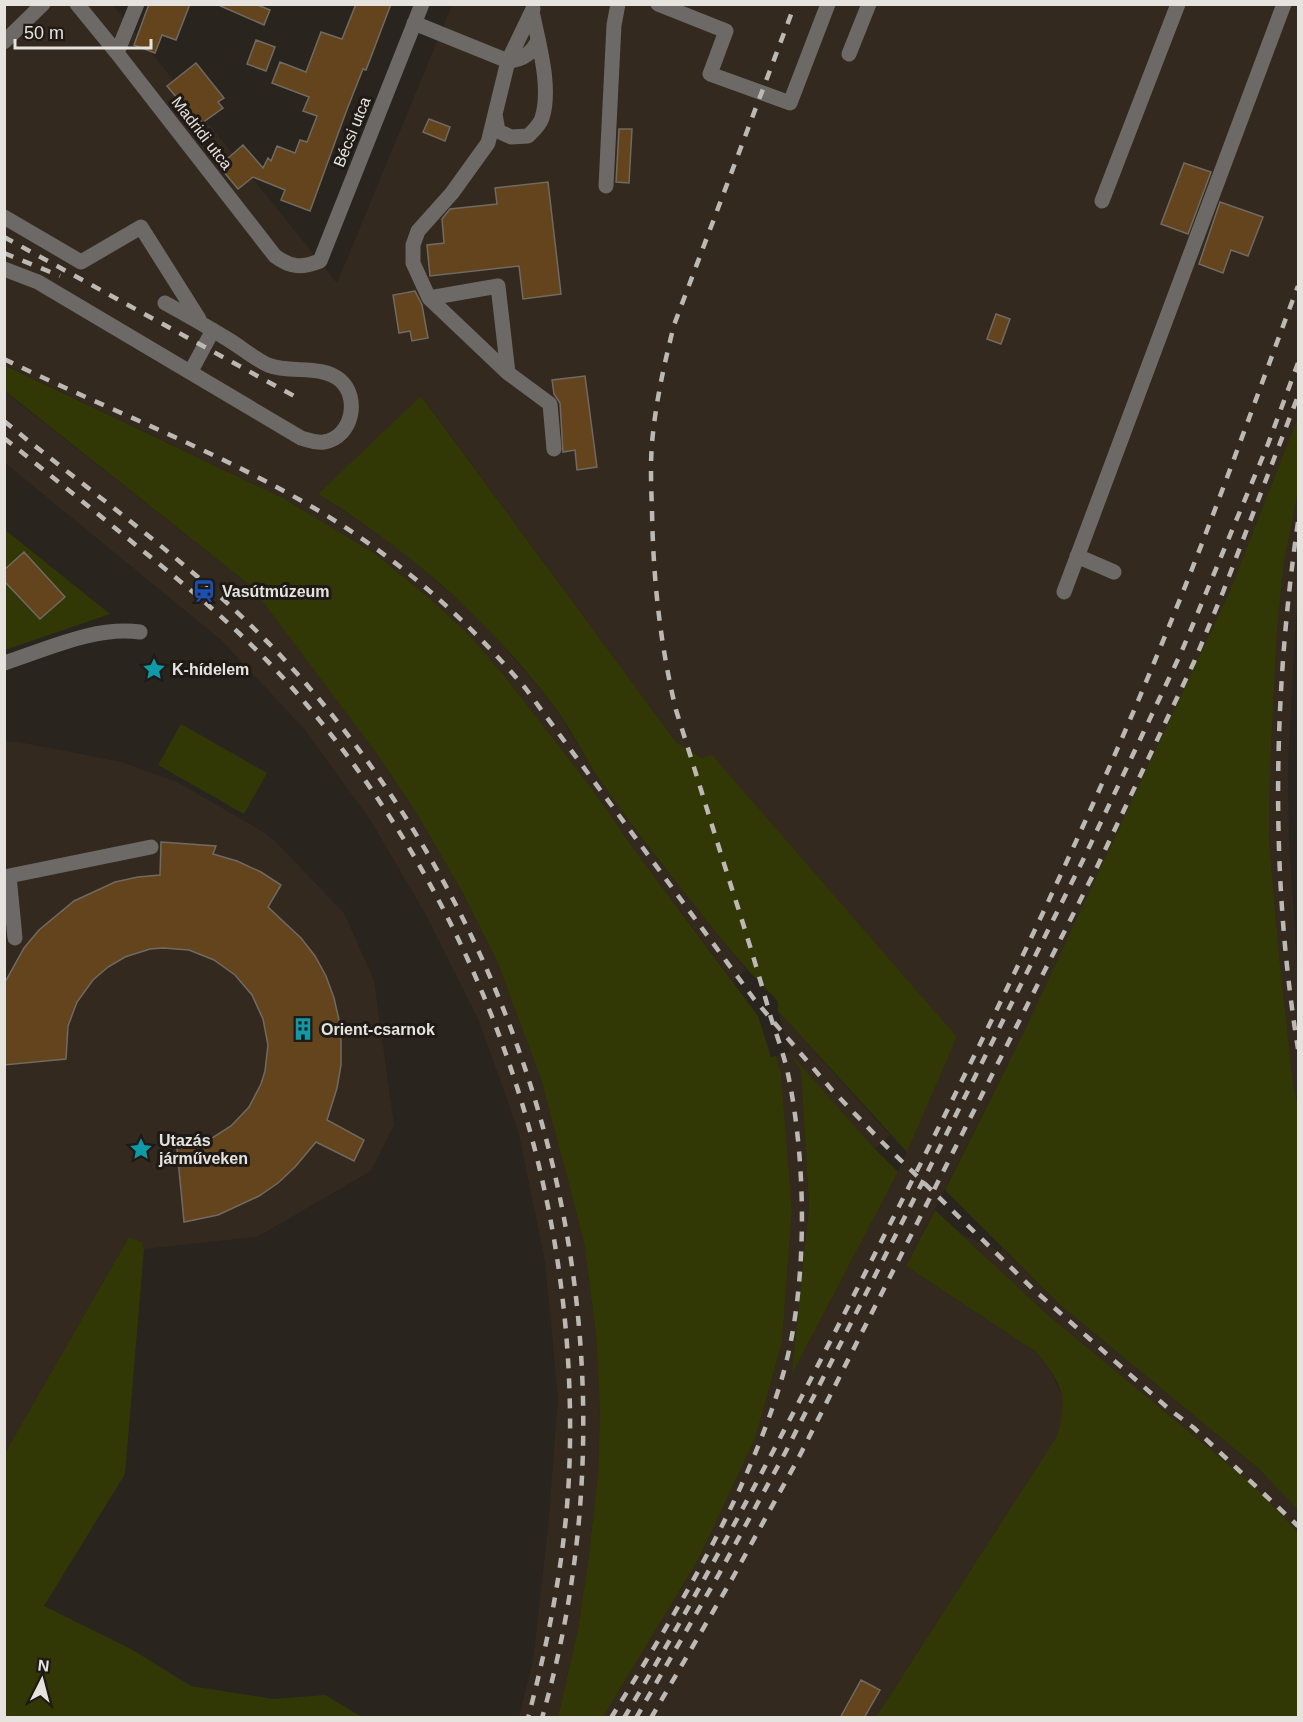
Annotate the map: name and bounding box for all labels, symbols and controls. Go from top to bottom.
scale bar [15,12,152,50]
text: 50 m [24,23,64,43]
street label: Madridi utca [168,93,236,173]
street label: Bécsi utca [330,95,374,169]
station icon: Vasútmúzeum [191,578,217,604]
place label: Vasútmúzeum [222,583,330,600]
place icon: K-hídelem [141,656,167,682]
place label: K-hídelem [172,661,249,678]
building icon: Orient-csarnok [290,1016,316,1042]
place label: Orient-csarnok [321,1021,435,1038]
place label: Utazás járműveken [158,1132,248,1167]
place icon: Utazás járműveken [128,1136,154,1162]
north arrow [12,1650,72,1710]
text: N [37,1657,50,1675]

